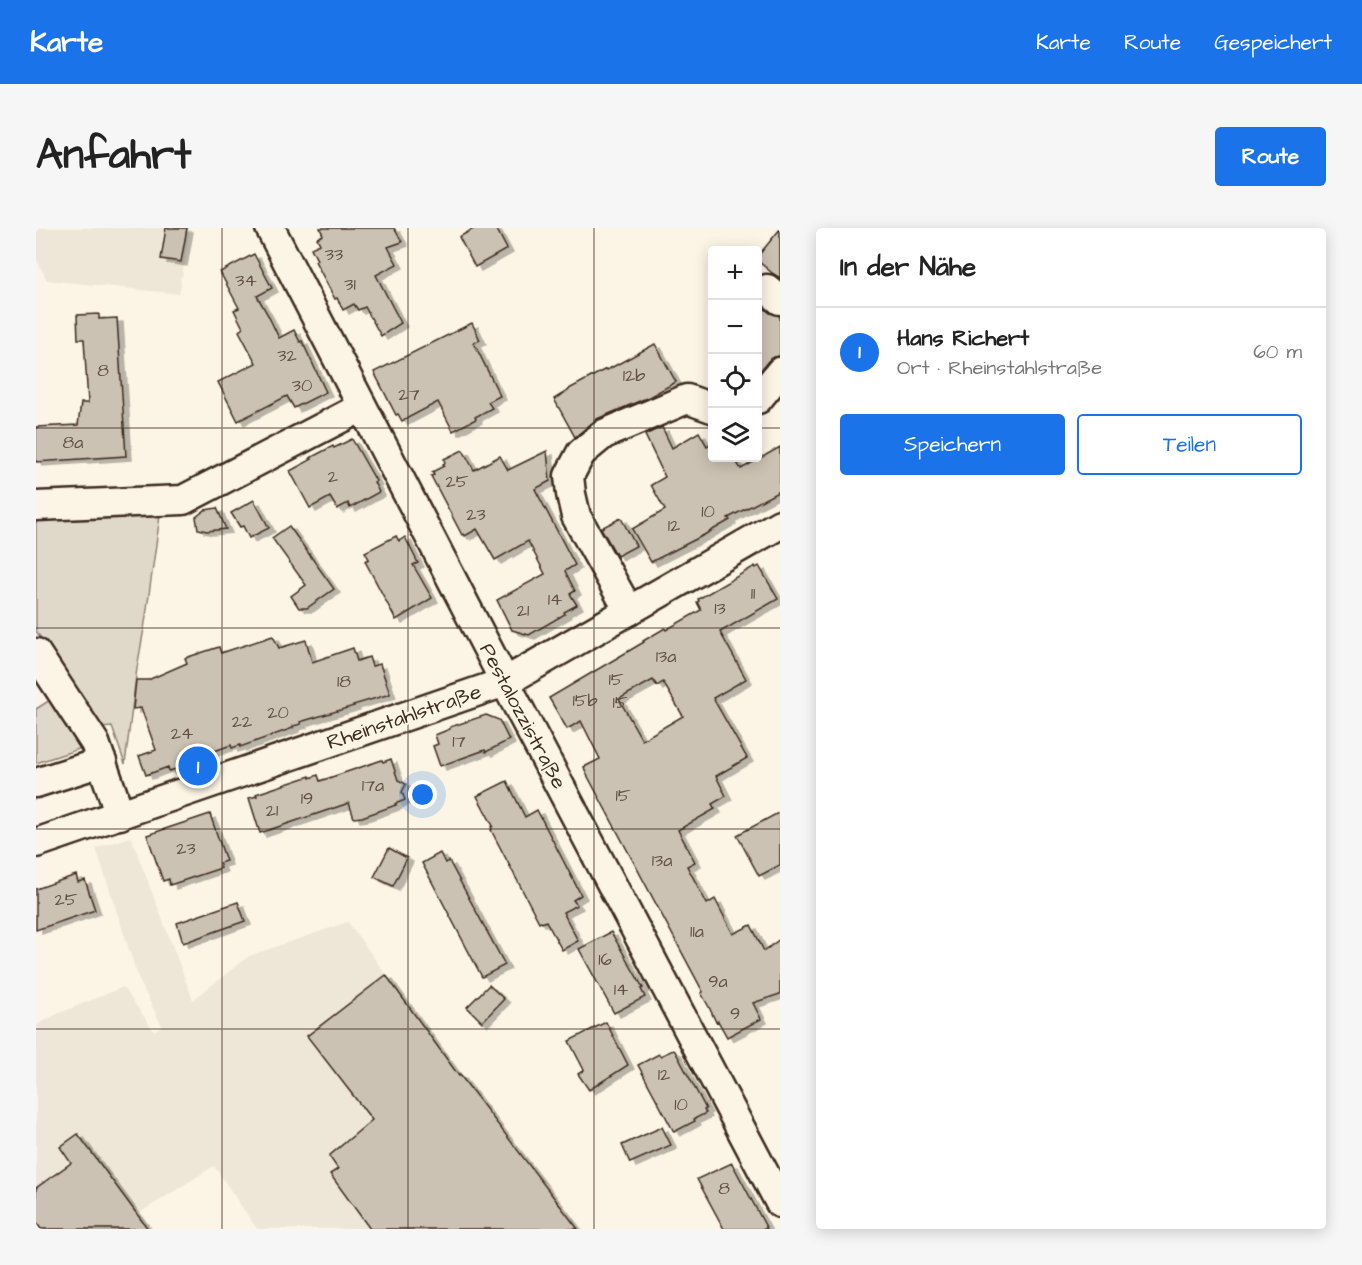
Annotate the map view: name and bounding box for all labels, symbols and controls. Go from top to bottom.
text: Karte [30,23,103,62]
text: Karte [1036,28,1091,57]
text: Route [1124,28,1181,57]
text: Gespeichert [1214,28,1332,57]
text: Anfahrt [36,127,191,185]
button: Route [1215,127,1326,186]
house number: 33 [325,242,343,267]
map controls [708,246,762,462]
button: + [708,246,762,300]
text: In der Nähe [840,249,976,285]
house number: 34 [235,268,257,293]
house number: 31 [344,272,356,297]
button: − [708,300,762,354]
text: Hans Richert [897,323,1029,354]
text: 1 [858,338,861,366]
text: 60 m [1253,338,1302,366]
house number: 32 [277,343,297,368]
button: locate [708,354,762,408]
text: Ort · Rheinstahlstraße [897,354,1102,382]
house number: 8 [97,358,109,383]
house number: 12b [623,363,645,388]
house number: 30 [292,373,312,398]
house number: 27 [398,382,420,407]
button: layers [708,408,762,462]
button: Speichern [840,414,1065,475]
button: Teilen [1077,414,1302,475]
house number: 8a [63,430,83,455]
house number: 2 [328,464,339,489]
house number: 25 [445,469,469,494]
house number: 10 [701,499,715,524]
house number: 23 [466,502,486,527]
house number: 12 [668,513,681,538]
house number: 11 [751,581,755,606]
house number: 14 [548,587,562,612]
house number: 13 [714,596,726,621]
house number: 21 [517,598,529,623]
street label: Pestalozzistraße [472,638,574,794]
house number: 13a [656,644,676,669]
house number: 15 [608,667,624,692]
house number: 18 [337,669,351,694]
street label: Rheinstahlstraße [323,677,485,757]
house number: 15b [572,688,598,713]
house number: 15 [612,690,628,715]
house number: 20 [267,700,289,725]
house number: 22 [232,709,253,734]
house number: 24 [171,721,193,746]
house number: 17 [452,729,466,754]
pin: 1 [178,744,218,788]
house number: 17a [362,773,384,798]
your location [408,780,437,809]
house number: 15 [615,783,631,808]
house number: 19 [301,786,313,811]
house number: 21 [266,798,278,823]
house number: 23 [176,836,196,861]
house number: 13a [652,848,672,873]
house number: 25 [54,887,78,912]
house number: 11a [690,919,704,944]
house number: 16 [598,947,612,972]
house number: 9a [708,969,728,994]
house number: 14 [614,977,628,1002]
house number: 9 [730,1001,740,1026]
house number: 12 [658,1062,671,1087]
house number: 10 [674,1092,688,1117]
house number: 8 [718,1176,730,1201]

